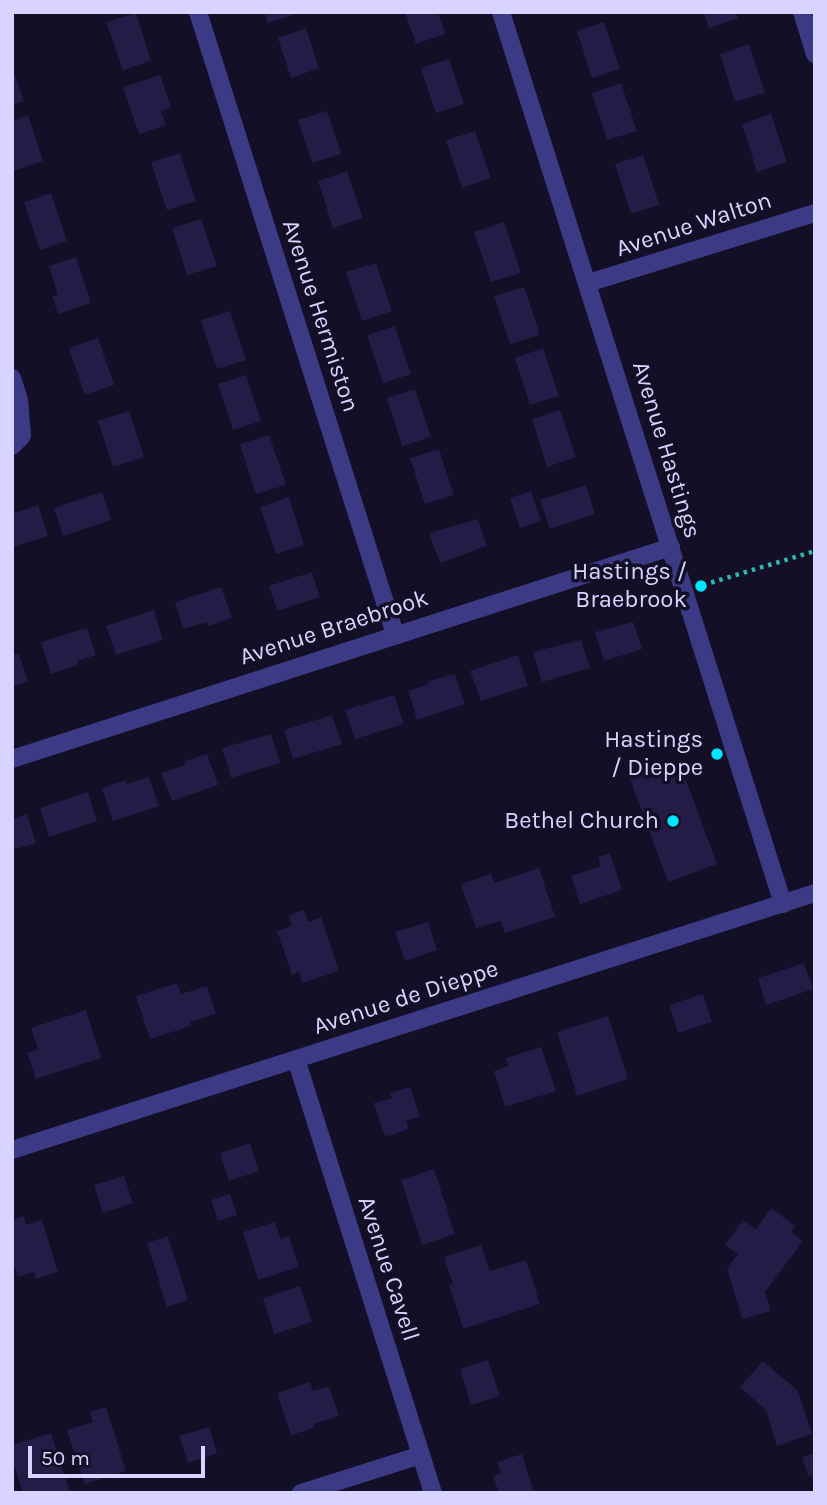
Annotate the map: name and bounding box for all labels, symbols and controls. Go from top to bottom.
street label: Avenue Walton [613,186,775,264]
street label: Avenue Hermiston [275,216,365,416]
street label: Avenue Hastings [625,358,707,542]
place label: Hastings / Braebrook [572,558,687,614]
marker: Hastings / Braebrook [693,578,709,594]
street label: Avenue Braebrook [236,584,432,672]
place label: Hastings / Dieppe [604,726,703,782]
marker: Hastings / Dieppe [709,746,725,762]
place label: Bethel Church [504,807,659,835]
marker: Bethel Church [665,813,681,829]
street label: Avenue de Dieppe [310,955,502,1041]
street label: Avenue Cavell [351,1193,425,1345]
scale bar [32,1432,208,1476]
text: 50 m [41,1446,90,1470]

